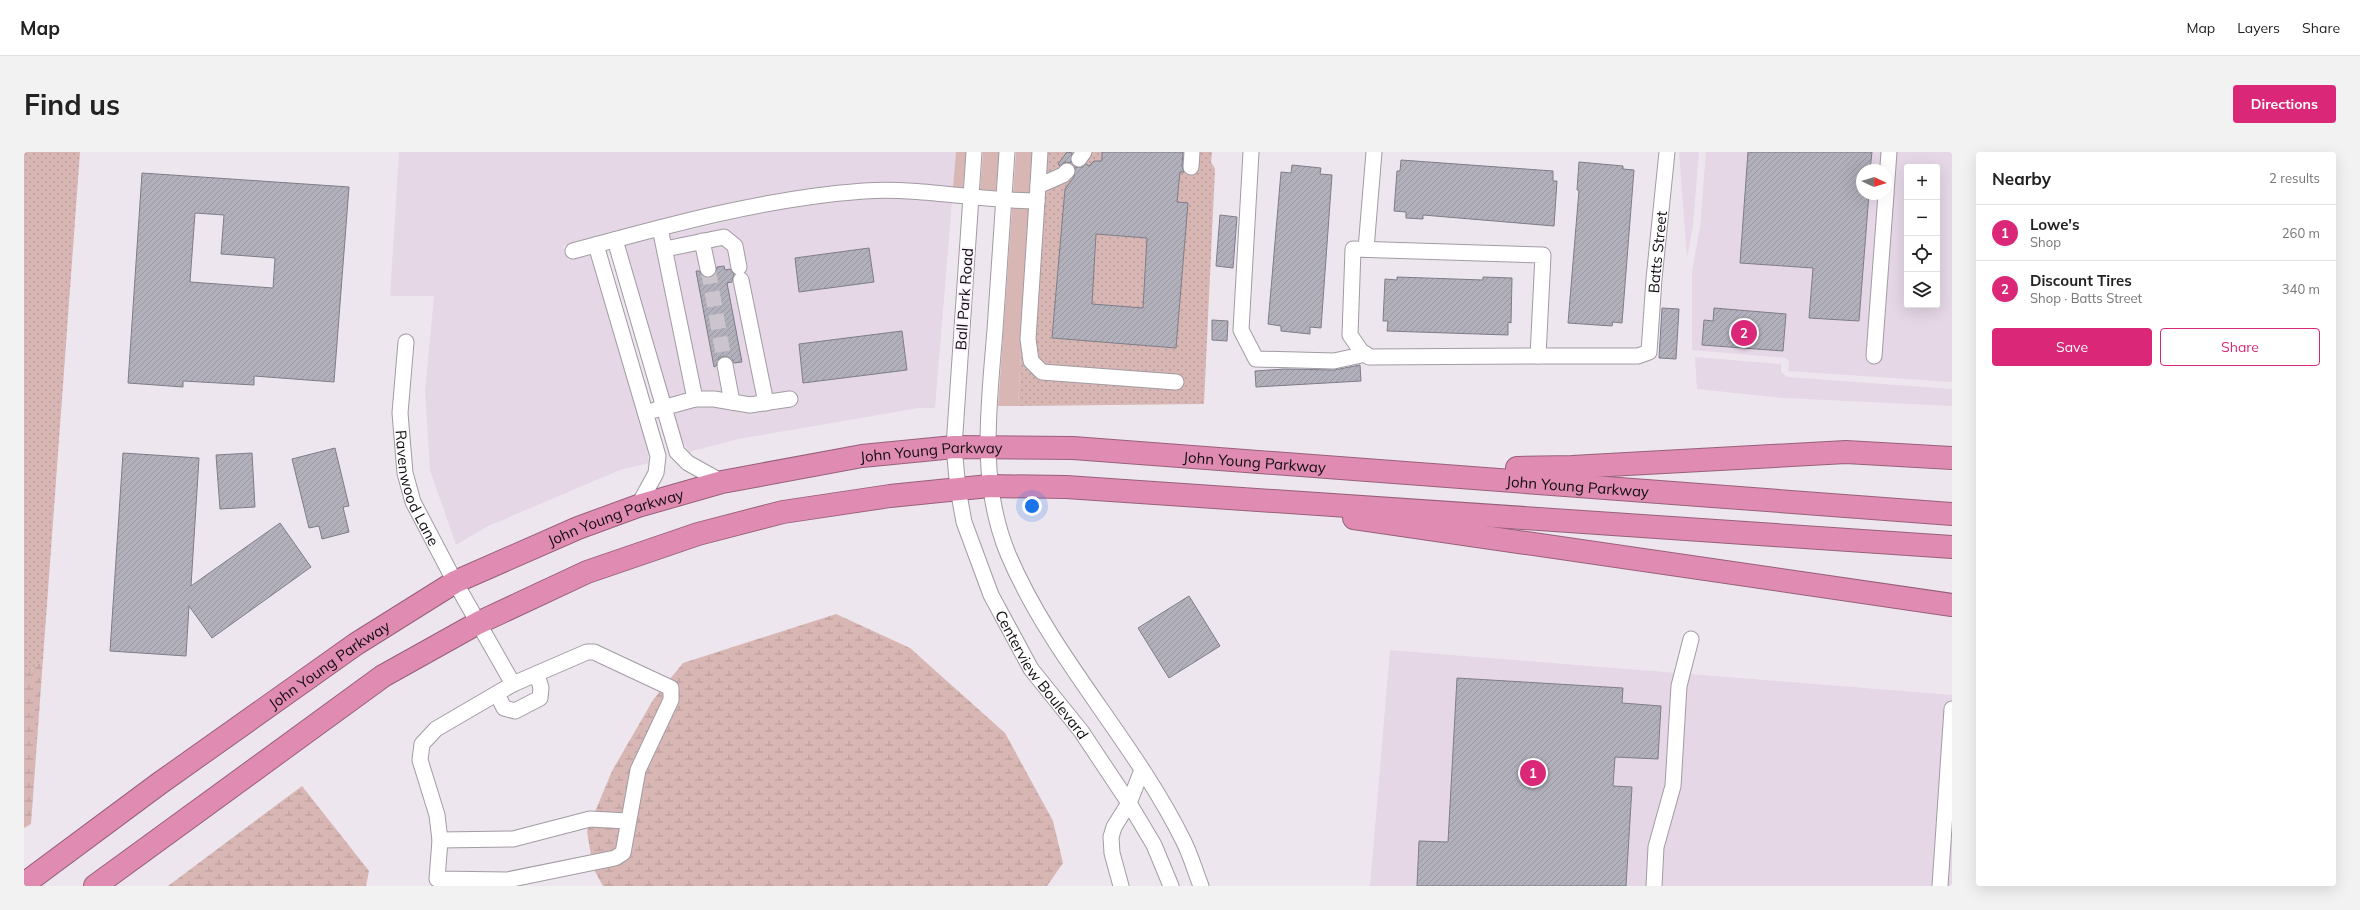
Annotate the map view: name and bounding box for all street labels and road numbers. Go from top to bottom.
street label: Batts Street [1644,210,1670,294]
street label: Ball Park Road [951,247,977,351]
street label: Ravenwood Lane [392,429,444,549]
street label: John Young Parkway [859,437,1003,466]
street label: John Young Parkway [1182,447,1327,476]
street label: John Young Parkway [1506,471,1650,501]
street label: John Young Parkway [545,484,686,550]
street label: Centerview Boulevard [991,607,1093,742]
street label: John Young Parkway [265,616,393,713]

